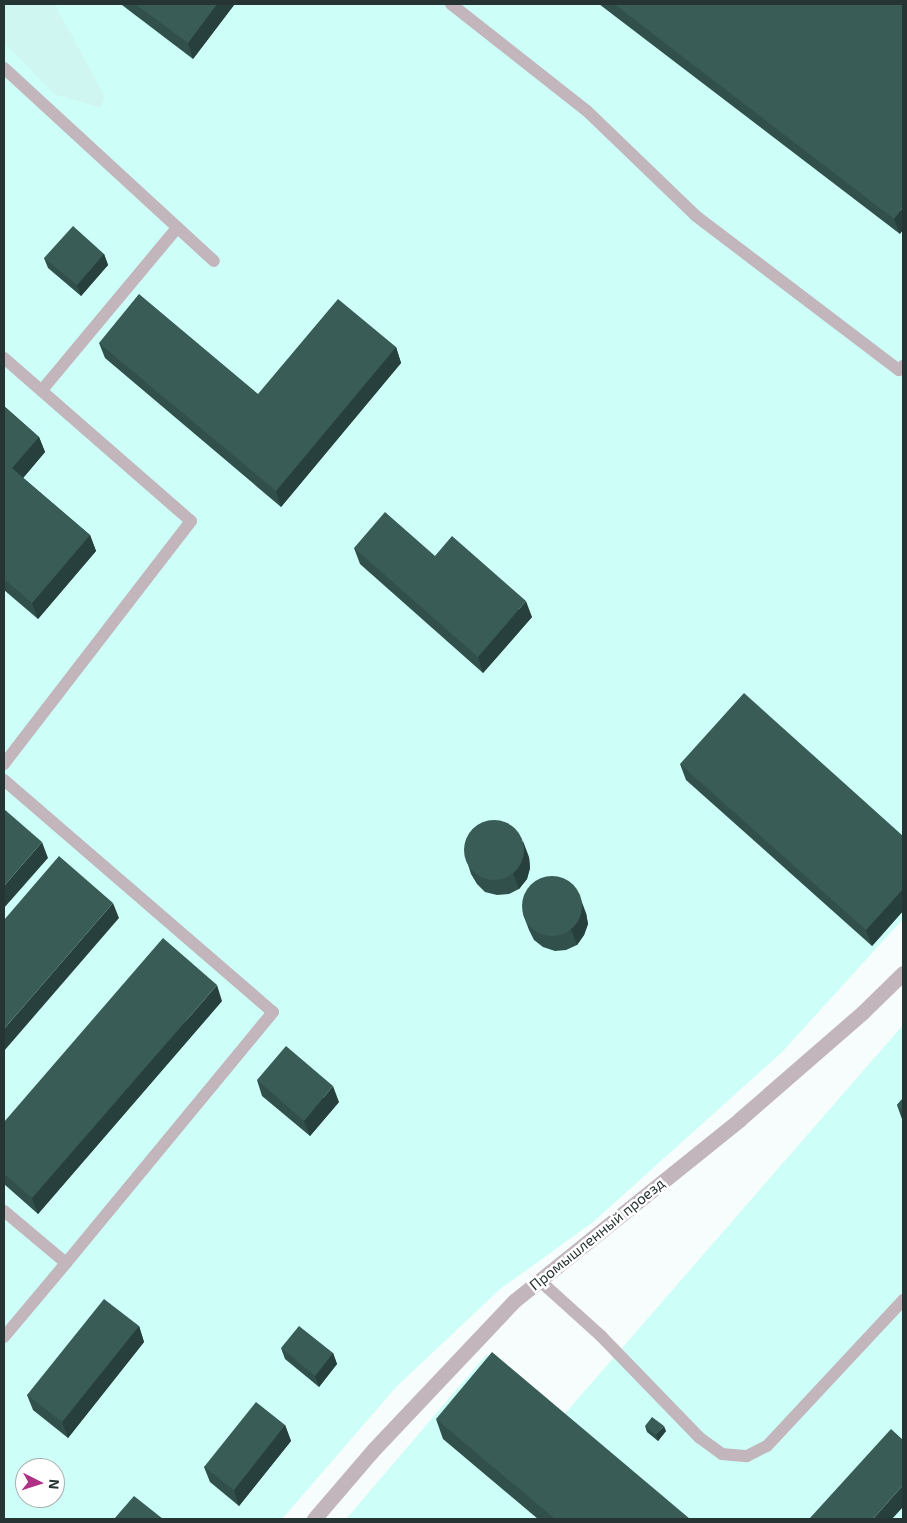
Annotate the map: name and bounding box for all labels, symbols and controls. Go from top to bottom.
street label: Промышленный проезд [526,1174,668,1294]
north arrow [15,1458,65,1508]
text: N [46,1478,63,1490]

